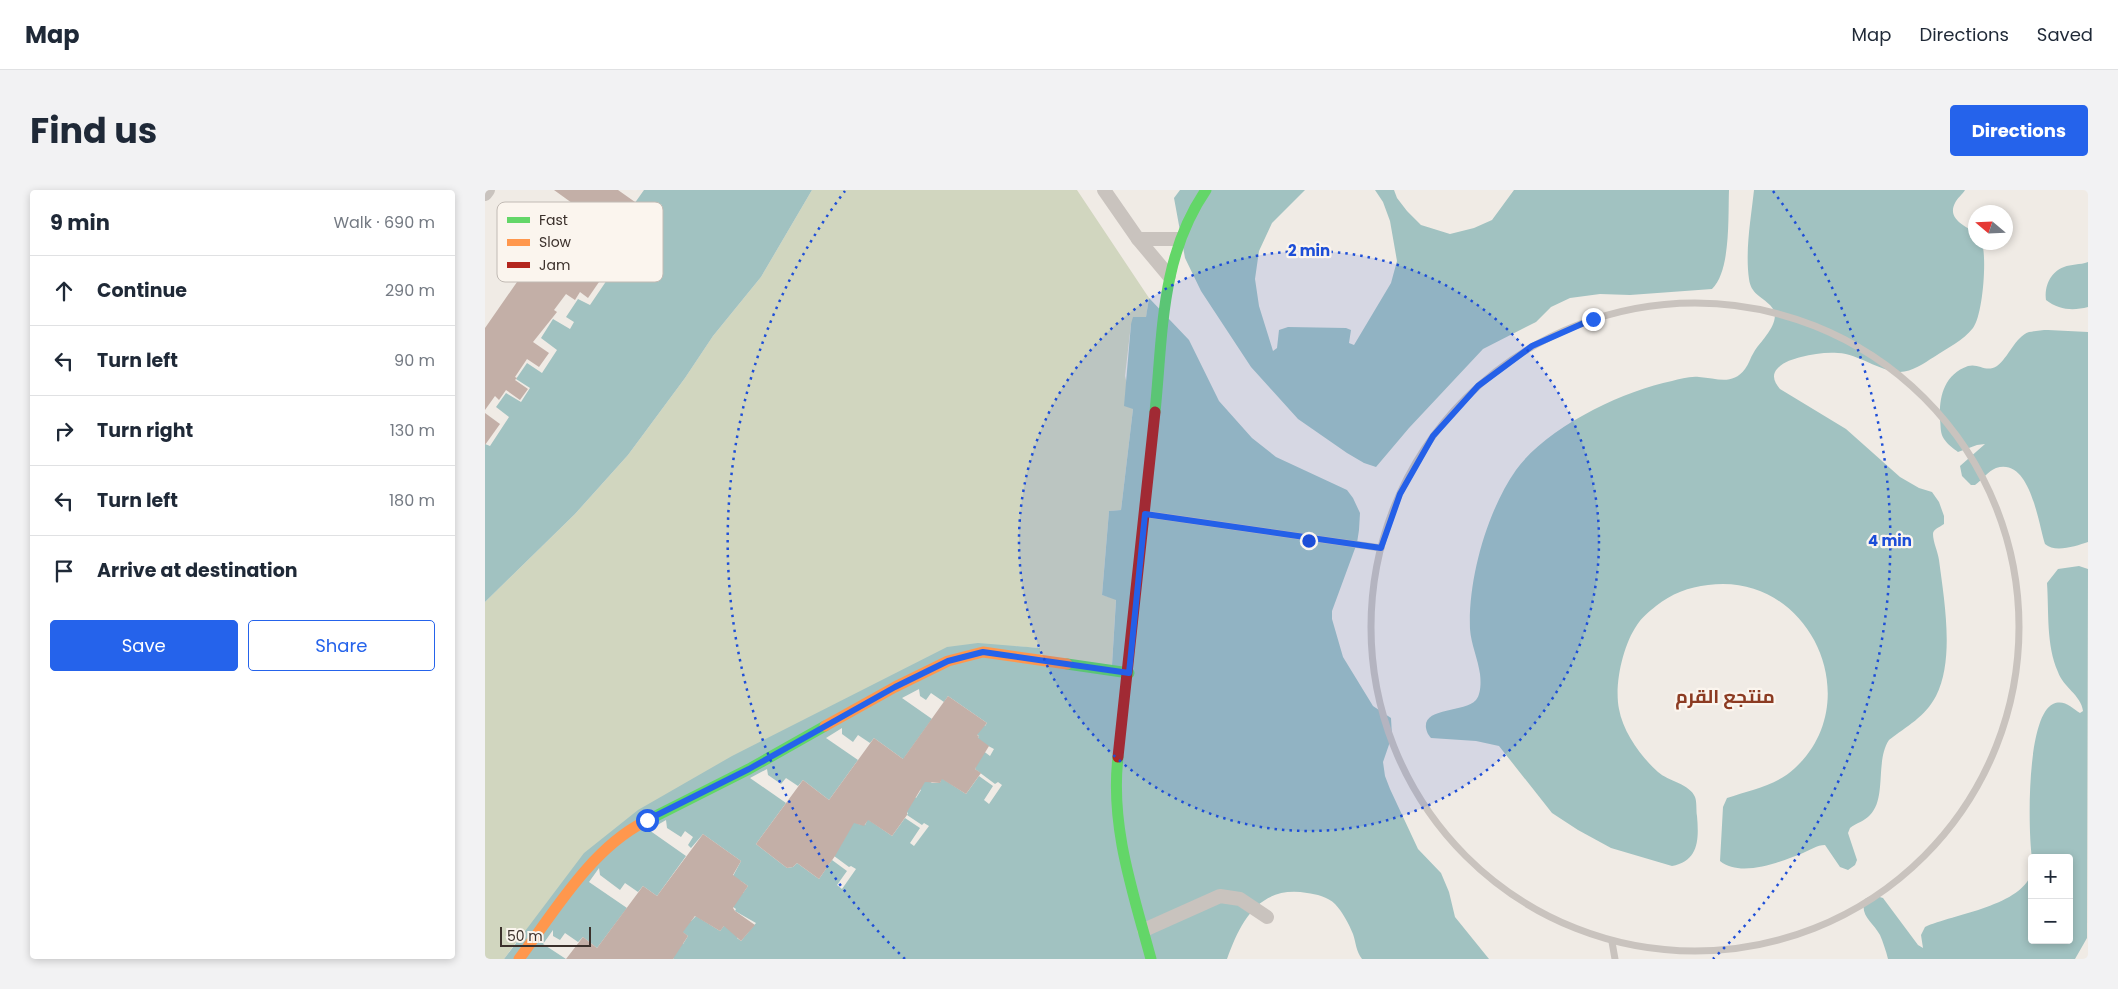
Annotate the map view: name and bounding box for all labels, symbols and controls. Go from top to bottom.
text: Map [25,18,80,51]
text: Map [1852,22,1891,47]
text: Directions [1919,22,2009,47]
text: Saved [2037,22,2093,47]
button: Directions [1950,105,2088,156]
text: Find us [30,106,157,155]
legend [497,202,663,282]
north arrow [1968,205,2013,250]
text: 9 min [50,208,110,237]
text: Fast [539,210,568,230]
text: Walk · 690 m [333,211,435,234]
text: Slow [539,232,572,252]
text: 2 min [1288,240,1330,261]
text: Jam [539,255,570,275]
icon: ahead [50,277,78,305]
text: Continue [97,277,187,304]
text: 290 m [385,279,435,302]
route end [1582,308,1605,331]
icon: left [50,347,78,375]
text: Turn left [97,347,178,374]
text: 90 m [394,349,435,372]
icon: right [50,417,78,445]
text: Turn right [97,417,193,444]
text: 130 m [390,419,435,442]
icon: left [50,487,78,515]
text: Turn left [97,487,178,514]
text: 180 m [389,489,435,512]
text: 4 min [1868,530,1912,551]
centre of rings [1300,532,1318,550]
icon: arrive [50,557,78,585]
text: Arrive at destination [97,557,298,584]
button: Save [50,620,238,671]
button: Share [248,620,435,671]
district label: منتجع القرم [1675,683,1775,710]
route start [636,809,659,832]
map controls [2028,854,2073,944]
button: + [2028,854,2073,899]
button: − [2028,899,2073,944]
scale bar [500,924,591,947]
text: 50 m [507,926,543,946]

